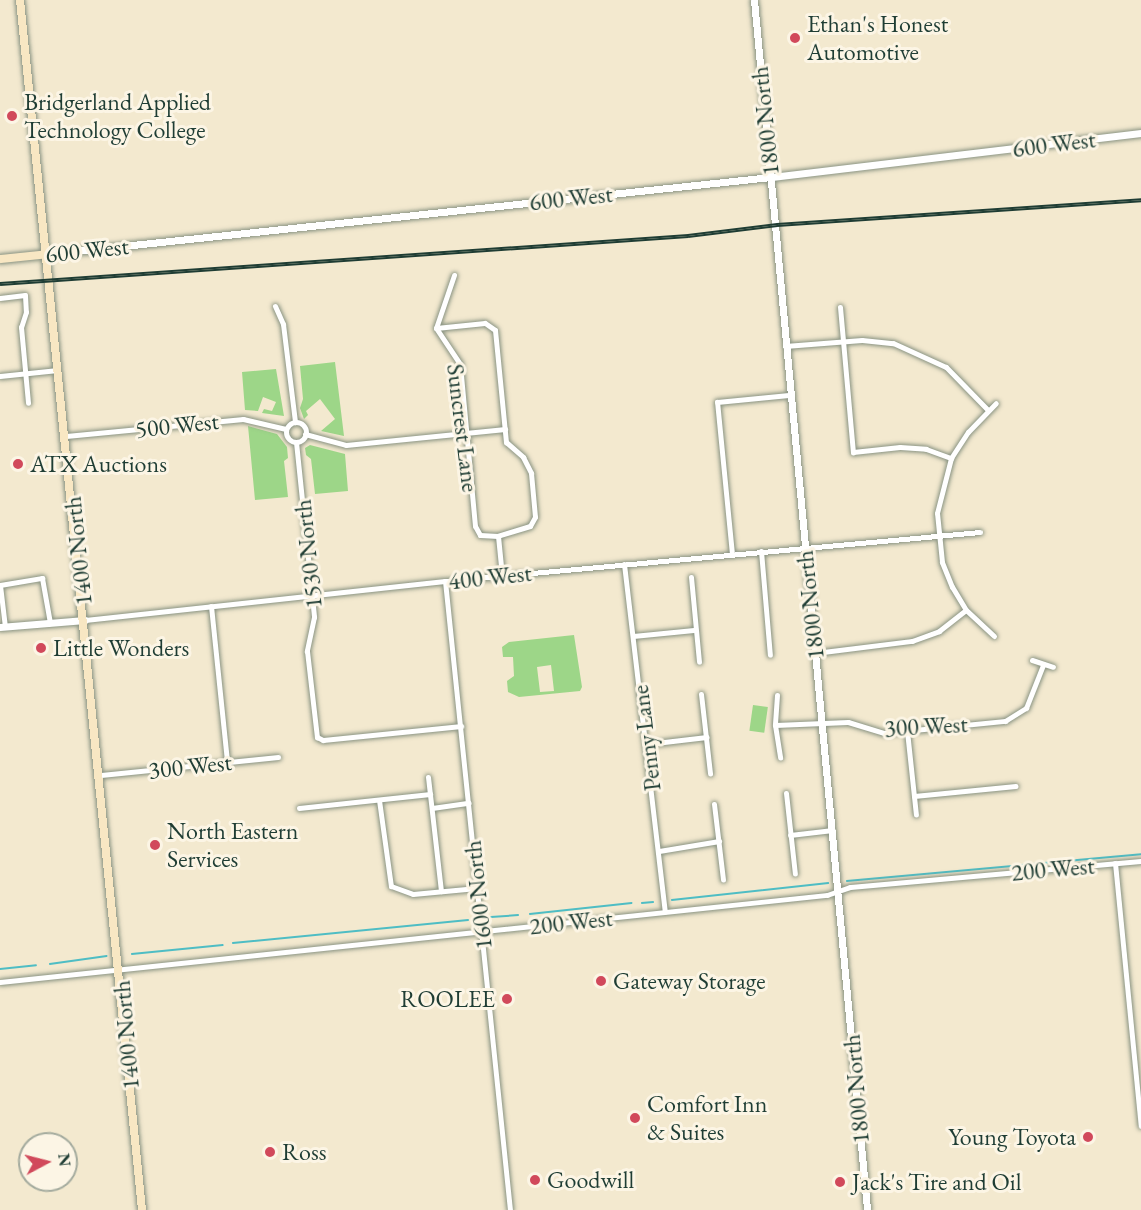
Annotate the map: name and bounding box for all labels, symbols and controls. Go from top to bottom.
place label: Ethan's Honest Automotive [807,10,948,66]
marker: Ethan's Honest Automotive [788,31,802,45]
street label: 1800 North [745,65,785,177]
place label: Bridgerland Applied Technology College [24,88,211,144]
marker: Bridgerland Applied Technology College [5,109,19,123]
street label: 600 West [1011,125,1097,163]
street label: 600 West [528,179,614,217]
street label: 600 West [44,231,130,269]
street label: Suncrest Lane [441,362,485,494]
street label: 500 West [134,406,220,444]
place label: ATX Auctions [30,450,167,478]
marker: ATX Auctions [11,457,25,471]
street label: 1400 North [58,495,98,607]
street label: 1530 North [288,498,328,610]
street label: 1800 North [790,549,830,661]
street label: 400 West [447,558,533,596]
place label: Little Wonders [53,634,189,662]
marker: Little Wonders [34,641,48,655]
street label: Penny Lane [625,683,667,793]
street label: 300 West [884,709,968,743]
street label: 300 West [147,747,233,785]
place label: North Eastern Services [167,817,298,873]
marker: North Eastern Services [148,838,162,852]
street label: 1600 North [458,839,498,951]
street label: 200 West [1010,851,1096,887]
street label: 200 West [528,903,614,941]
place label: Gateway Storage [613,967,766,995]
marker: Gateway Storage [594,974,608,988]
street label: 1400 North [107,979,145,1091]
place label: ROOLEE [400,985,495,1013]
marker: ROOLEE [500,992,514,1006]
street label: 1800 North [837,1033,875,1145]
place label: Comfort Inn & Suites [647,1090,767,1146]
marker: Comfort Inn & Suites [628,1111,642,1125]
place label: Young Toyota [948,1123,1076,1151]
marker: Young Toyota [1081,1130,1095,1144]
north arrow [18,1132,78,1192]
place label: Ross [282,1138,326,1166]
marker: Ross [263,1145,277,1159]
text: N [53,1152,76,1168]
place label: Goodwill [547,1166,634,1194]
place label: Jack's Tire and Oil [852,1168,1021,1196]
marker: Goodwill [528,1173,542,1187]
marker: Jack's Tire and Oil [833,1175,847,1189]

